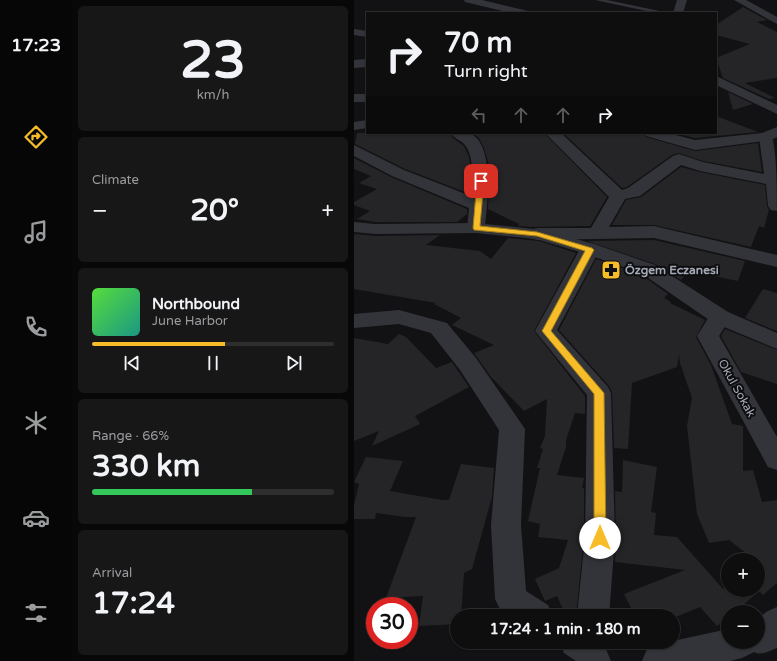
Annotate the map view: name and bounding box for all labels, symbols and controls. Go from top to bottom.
text: 70 m [444,26,512,60]
icon: right [378,28,430,80]
text: 23 [180,29,246,92]
text: 17:23 [11,34,61,56]
text: Turn right [444,60,528,82]
text: km/h [197,87,229,103]
icon: left [468,104,490,126]
icon: ahead [510,104,532,126]
icon: ahead [552,104,574,126]
icon: right [594,104,616,126]
icon: directions [22,123,50,151]
pin [464,164,498,198]
icon: arrive [470,170,492,192]
text: Climate [92,172,139,188]
text: 20° [190,192,239,229]
text: − [92,198,108,224]
text: + [322,198,334,224]
icon: music [22,218,50,246]
pharmacy icon: Özgem Eczanesi [600,259,622,281]
place label: Özgem Eczanesi [625,263,719,278]
text: Northbound [152,295,240,313]
icon: phone [22,313,50,341]
text: June Harbor [152,313,228,329]
icon: previous [121,352,143,374]
icon: pause [202,352,224,374]
icon: next [283,352,305,374]
street label: Okul Sokak [715,357,759,420]
icon: climate [22,409,50,437]
text: Range · 66% [92,428,169,444]
text: 330 km [92,448,200,485]
icon: car [22,504,50,532]
position arrow [579,517,621,559]
map controls [721,553,765,649]
button: + [721,553,765,597]
text: Arrival [92,565,132,581]
text: 17:24 [92,585,175,622]
speed limit sign: 30 [366,597,418,649]
icon: filters [22,599,50,627]
button: − [721,605,765,649]
text: 17:24 · 1 min · 180 m [490,620,640,638]

